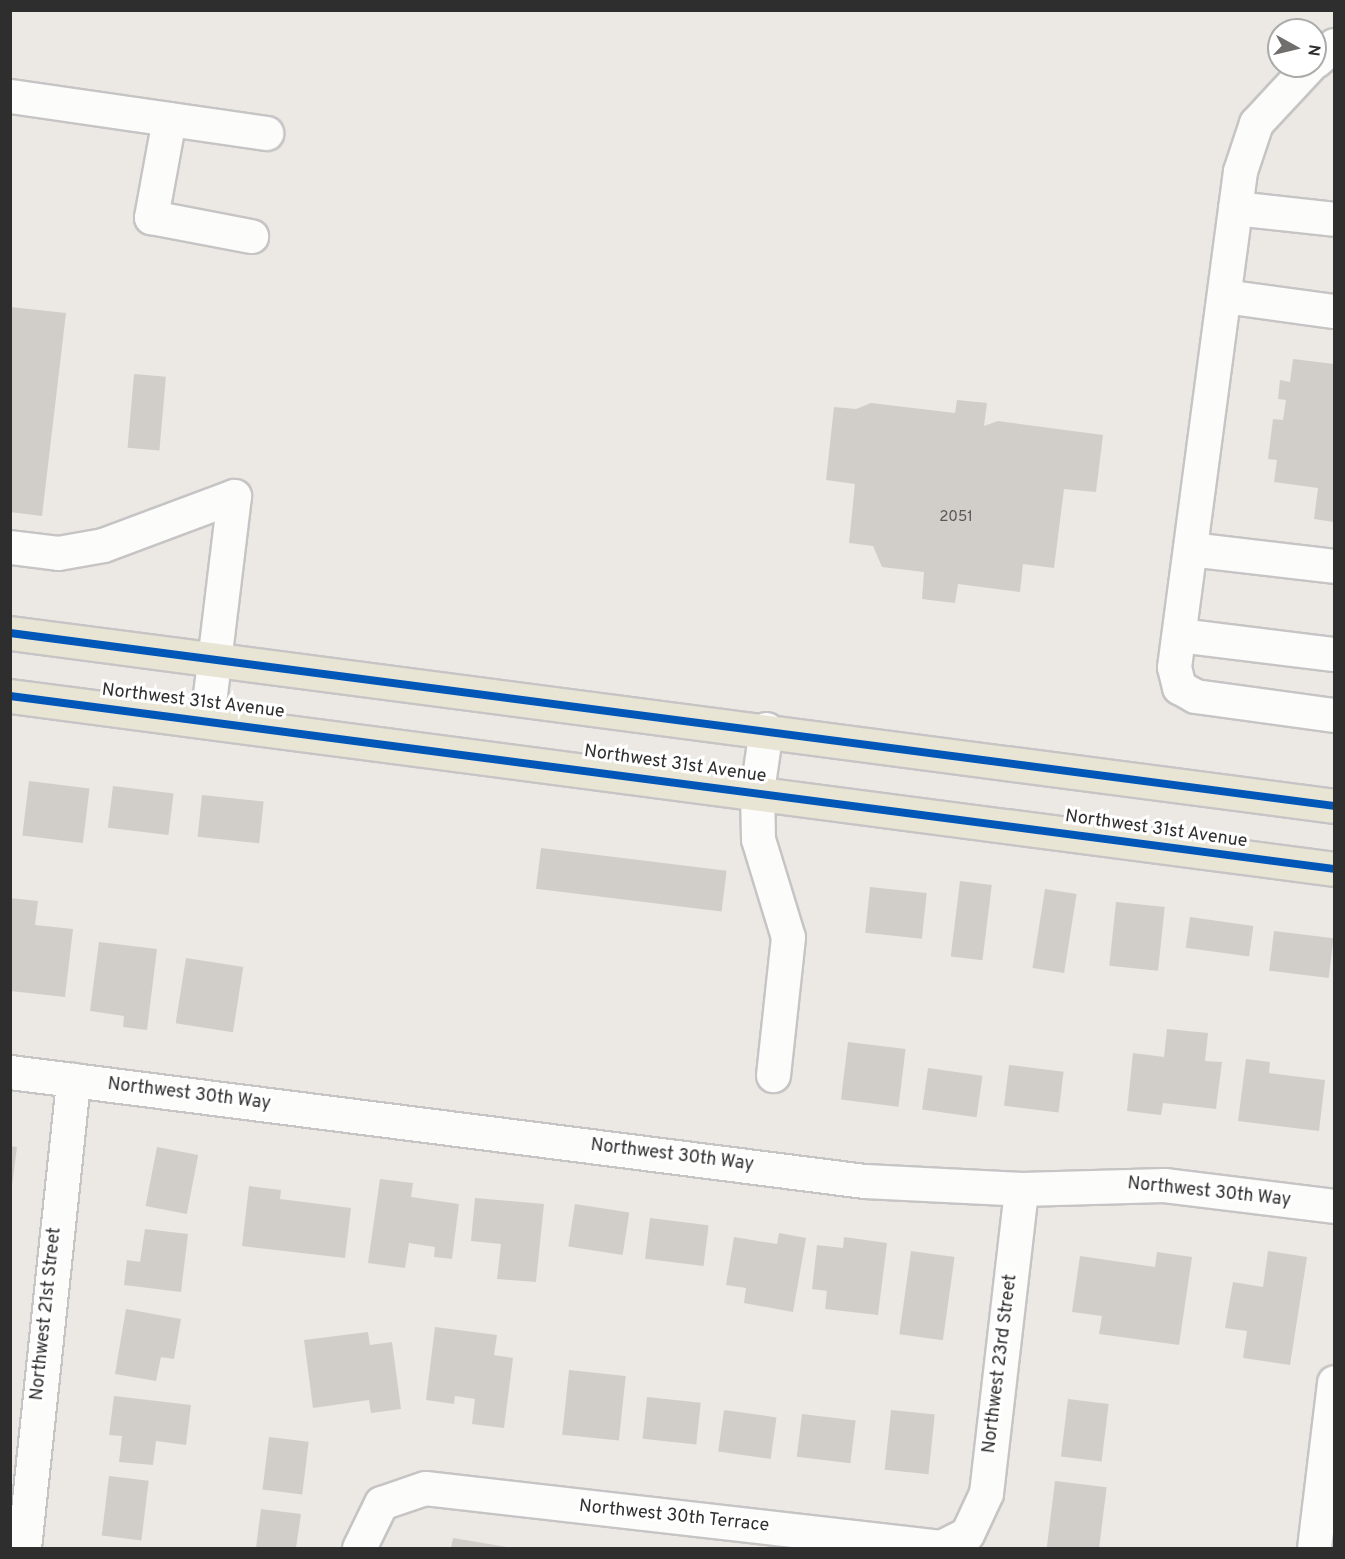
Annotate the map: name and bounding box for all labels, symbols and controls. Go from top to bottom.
north arrow [1267,18,1327,78]
text: N [1302,43,1324,57]
house number: 2051 [939,509,973,527]
street label: Northwest 31st Avenue [100,680,286,724]
street label: Northwest 31st Avenue [582,741,768,789]
street label: Northwest 31st Avenue [1063,806,1249,854]
street label: Northwest 30th Way [106,1074,272,1116]
street label: Northwest 30th Way [589,1135,755,1177]
street label: Northwest 30th Way [1126,1174,1292,1212]
street label: Northwest 21st Street [27,1226,67,1402]
street label: Northwest 23rd Street [979,1273,1023,1455]
street label: Northwest 30th Terrace [578,1496,770,1538]

